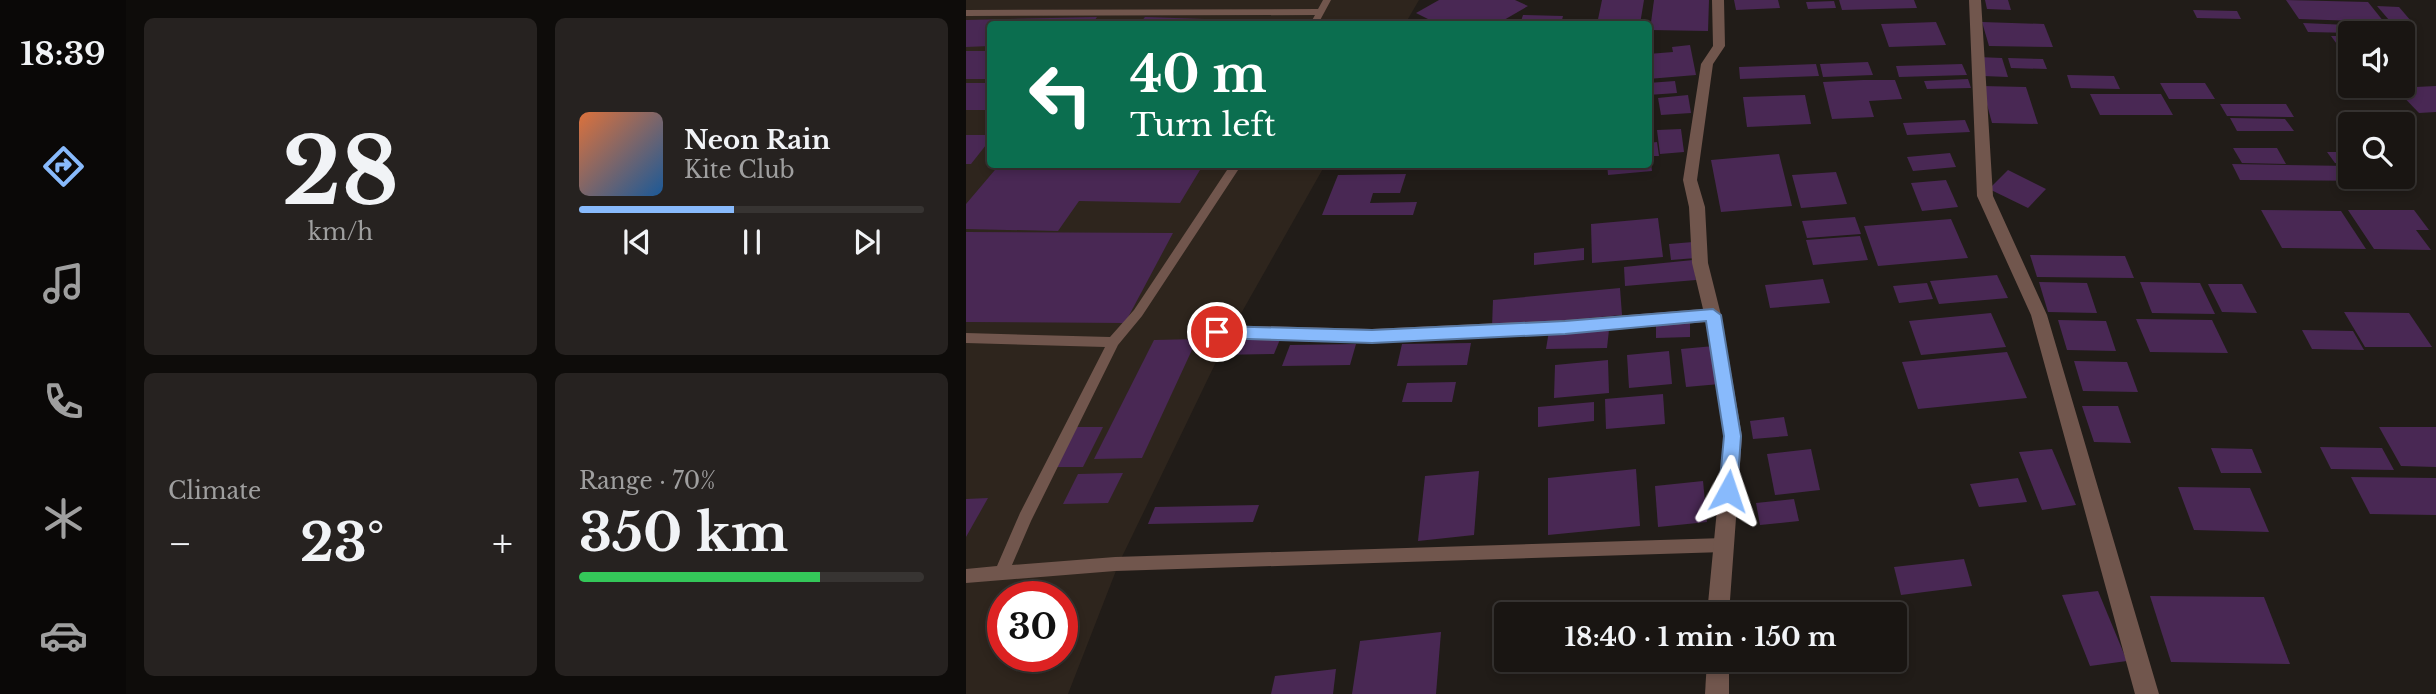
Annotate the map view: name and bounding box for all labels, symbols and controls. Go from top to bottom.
map controls [2338,21,2415,189]
button: sound [2338,21,2415,98]
text: 18:39 [20,34,106,74]
text: 40 m [1130,44,1267,105]
icon: left [1015,49,1106,140]
text: Turn left [1130,105,1276,145]
button: search [2338,112,2415,189]
text: 28 [282,116,399,229]
text: Neon Rain [684,124,830,156]
icon: directions [39,142,88,191]
text: Kite Club [684,156,795,184]
text: km/h [308,218,373,246]
icon: previous [618,223,656,261]
icon: pause [733,223,771,261]
icon: next [848,223,886,261]
icon: music [39,259,88,308]
pin [1187,302,1247,362]
icon: arrive [1198,313,1236,351]
icon: phone [39,377,88,426]
position arrow [1691,454,1765,528]
text: Range · 70% [579,467,716,495]
text: Climate [168,477,261,505]
icon: climate [39,494,88,543]
text: 350 km [579,501,788,565]
text: 23° [300,511,384,575]
text: − [168,520,192,567]
text: + [492,520,513,567]
speed limit sign: 30 [987,581,1078,672]
icon: car [39,611,88,660]
text: 18:40 · 1 min · 150 m [1565,621,1836,653]

